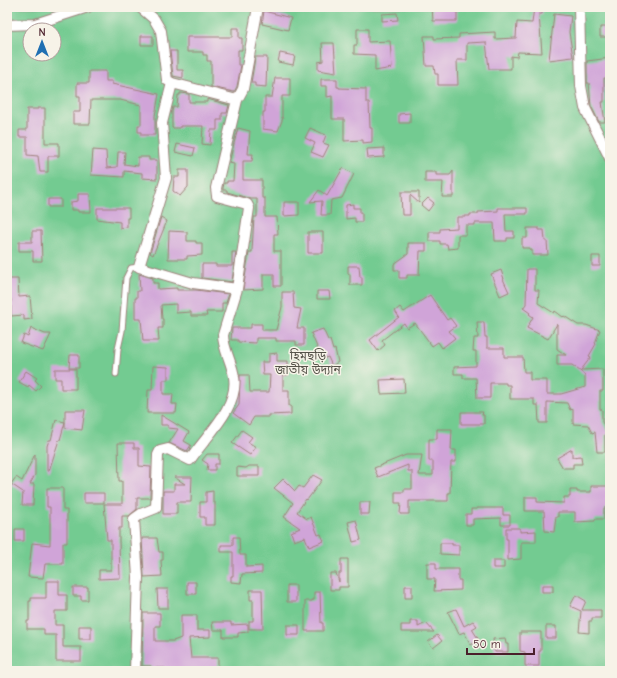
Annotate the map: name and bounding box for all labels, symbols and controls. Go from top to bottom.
north arrow [22,22,62,62]
text: N [38,26,46,39]
park label: হিমছড়ি জাতীয় উদ্যান [274,348,342,377]
scale bar [467,630,534,656]
text: 50 m [473,637,501,651]

